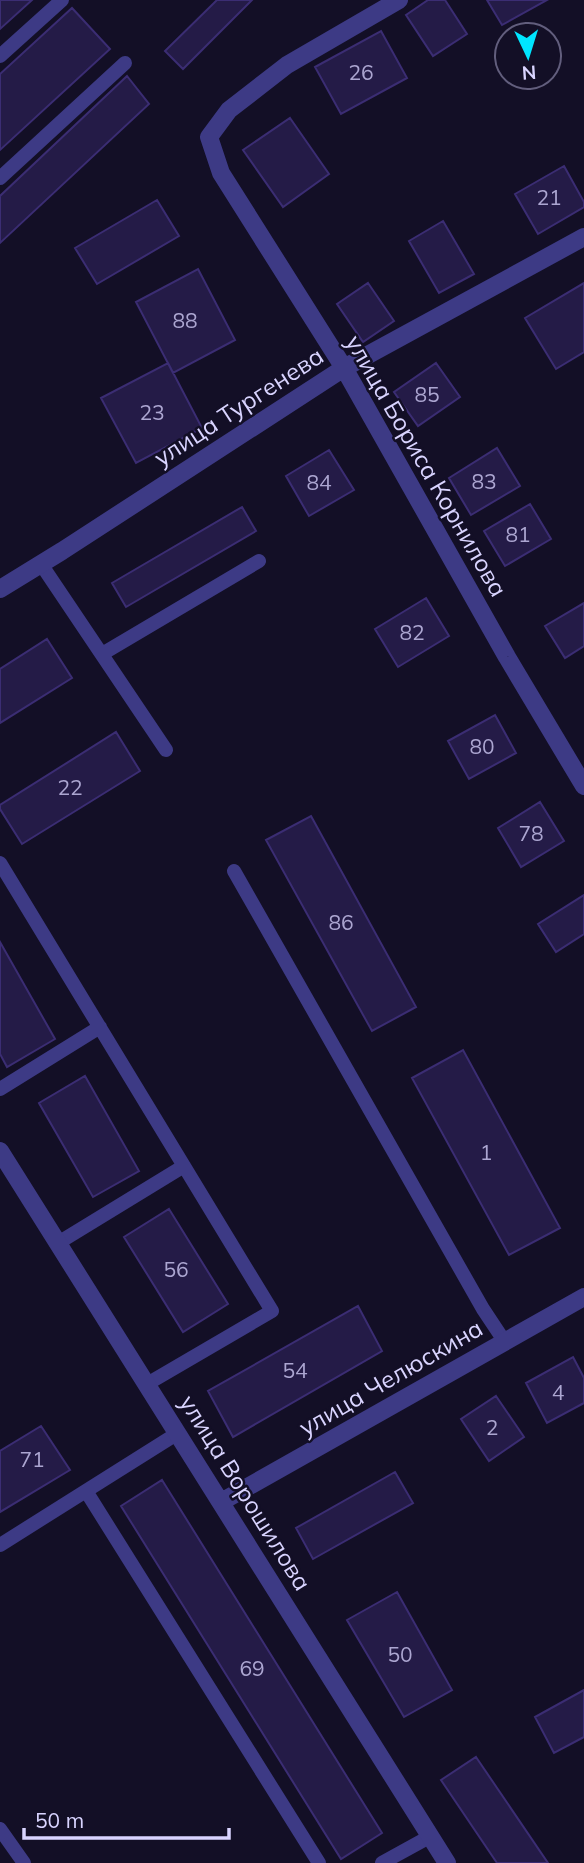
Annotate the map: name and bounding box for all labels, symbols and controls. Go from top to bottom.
north arrow [493,21,563,91]
house number: 26 [348,59,374,85]
text: N [521,60,537,85]
house number: 21 [536,184,562,210]
house number: 88 [172,307,198,333]
street label: улица Бориса Корнилова [340,329,514,602]
street label: улица Тургенева [148,340,329,472]
house number: 85 [414,381,440,407]
house number: 23 [139,399,165,425]
house number: 83 [471,468,497,494]
house number: 84 [306,469,332,495]
house number: 81 [505,521,531,547]
house number: 82 [399,619,425,645]
house number: 80 [469,733,495,759]
house number: 22 [57,774,83,800]
house number: 78 [518,820,544,846]
house number: 86 [328,909,354,935]
house number: 1 [480,1139,492,1165]
house number: 56 [163,1256,189,1282]
street label: улица Челюскина [293,1312,488,1442]
house number: 54 [282,1357,308,1383]
house number: 4 [552,1379,565,1405]
street label: улица Ворошилова [174,1389,318,1596]
house number: 2 [486,1414,498,1440]
house number: 71 [19,1446,45,1472]
house number: 50 [387,1641,413,1667]
house number: 69 [239,1655,265,1681]
scale bar [24,1797,229,1841]
text: 50 m [35,1807,84,1833]

